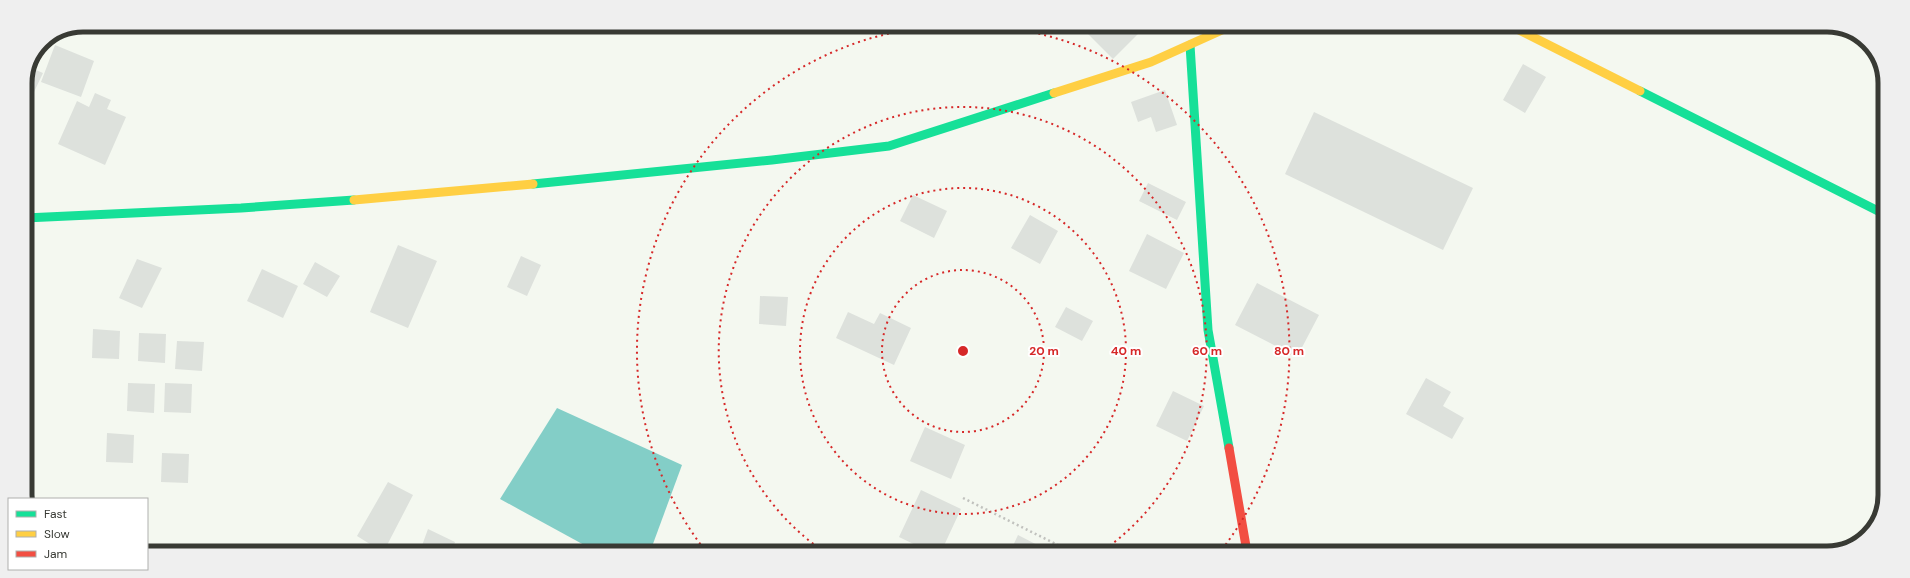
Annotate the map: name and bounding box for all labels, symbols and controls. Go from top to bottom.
text: 20 m [1029,343,1059,359]
text: 40 m [1111,343,1141,359]
text: 60 m [1192,343,1222,359]
text: 80 m [1274,343,1304,359]
centre of rings [956,344,970,358]
legend [8,498,148,570]
text: Fast [44,506,67,522]
text: Slow [44,526,70,542]
text: Jam [44,546,67,562]

